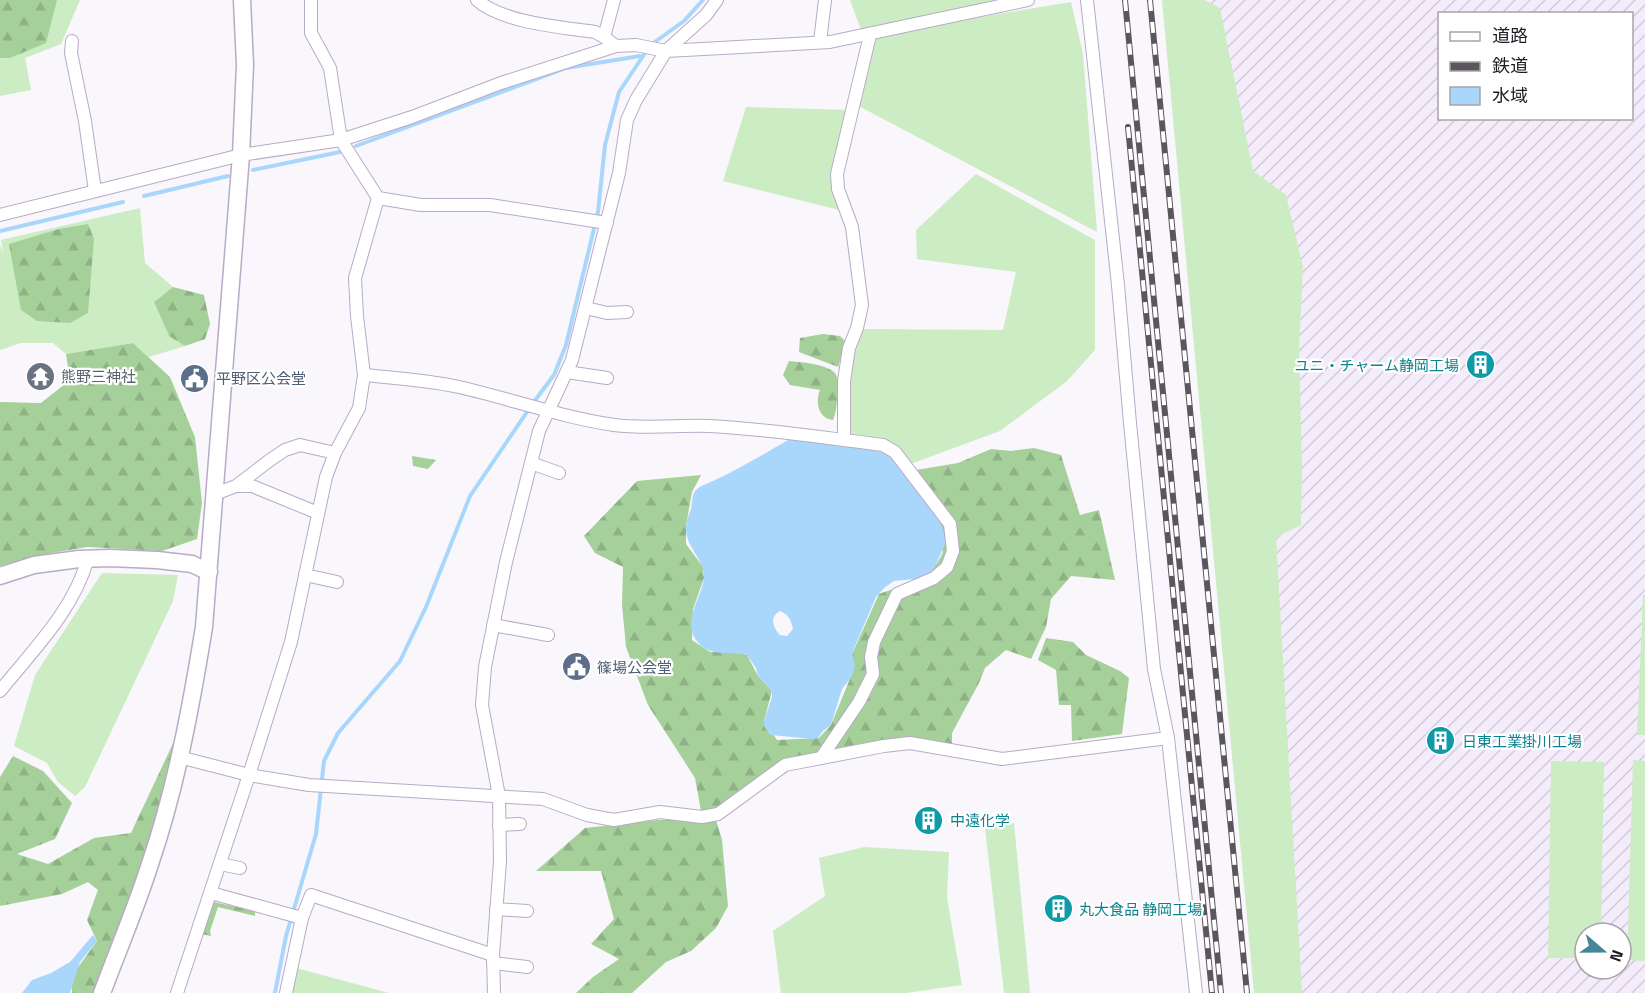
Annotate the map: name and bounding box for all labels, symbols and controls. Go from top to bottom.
legend [1438,12,1633,120]
text: 道路 [1492,22,1528,49]
text: 鉄道 [1492,52,1528,79]
text: 水域 [1492,82,1528,109]
building icon: ユニ・チャーム静岡工場 [1464,349,1496,381]
place label: ユニ・チャーム静岡工場 [1295,354,1459,377]
temple icon: 熊野三神社 [24,360,56,392]
public building icon: 平野区公会堂 [179,362,211,394]
place label: 熊野三神社 [61,365,136,388]
place label: 平野区公会堂 [216,367,306,390]
public building icon: 篠場公会堂 [560,651,592,683]
place label: 篠場公会堂 [597,656,672,679]
building icon: 日東工業掛川工場 [1425,725,1457,757]
place label: 日東工業掛川工場 [1462,730,1582,753]
building icon: 中遠化学 [913,804,945,836]
place label: 中遠化学 [950,809,1010,832]
building icon: 丸大食品 静岡工場 [1042,893,1074,925]
place label: 丸大食品 静岡工場 [1079,898,1202,921]
north arrow [1573,921,1633,981]
text: N [1604,947,1630,965]

